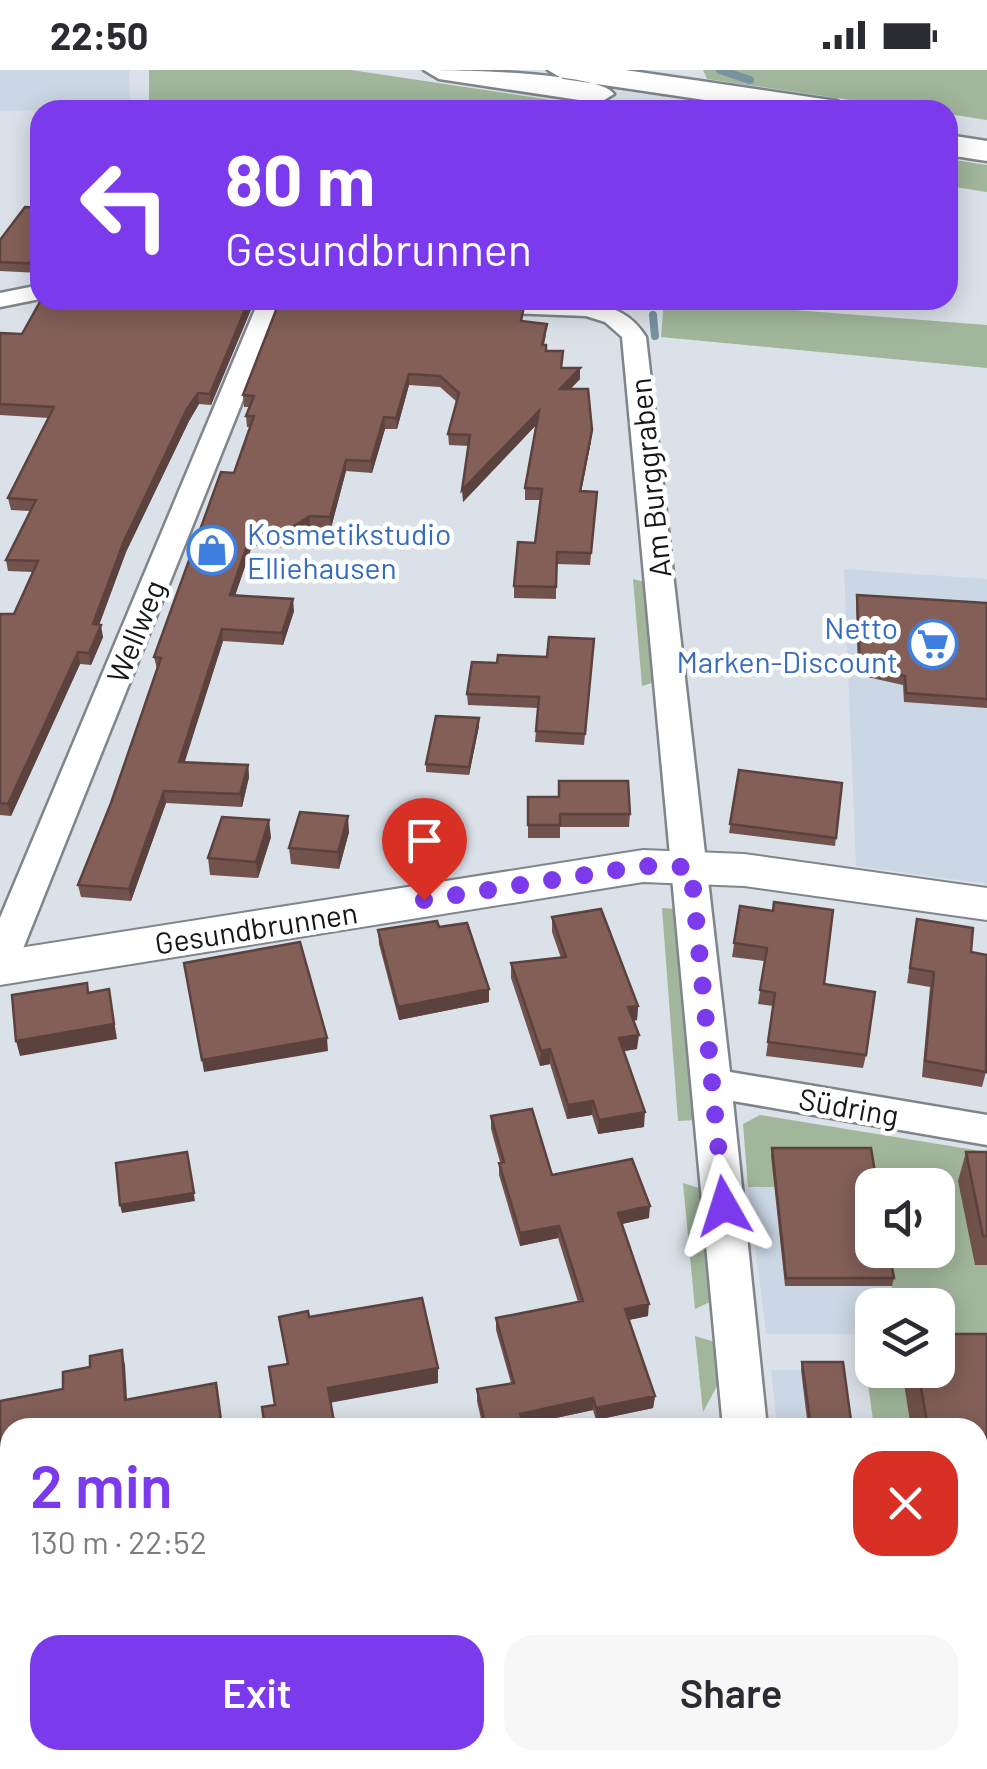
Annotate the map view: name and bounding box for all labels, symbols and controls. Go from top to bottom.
text: 22:50 [50,12,149,58]
text: 80 m [225,136,375,220]
icon: left [60,140,190,270]
text: Gesundbrunnen [225,221,532,275]
street label: Am Burggraben [621,376,677,580]
place label: Kosmetikstudio Elliehausen [247,515,451,585]
shop icon: Kosmetikstudio Elliehausen [186,524,238,576]
street label: Wellweg [98,574,172,688]
place label: Netto Marken-Discount [676,609,898,679]
supermarket icon: Netto Marken-Discount [907,618,959,670]
pin [382,798,467,901]
icon: arrive [397,813,452,868]
street label: Gesundbrunnen [152,893,360,961]
street label: Südring [796,1080,902,1132]
position arrow [672,1154,776,1258]
map controls [855,1168,955,1388]
button: sound [855,1168,955,1268]
button: layers [855,1288,955,1388]
text: 2 min [30,1448,173,1520]
button: close [853,1451,958,1556]
text: 130 m · 22:52 [30,1522,207,1560]
button: Exit [30,1635,484,1750]
button: Share [504,1635,958,1750]

